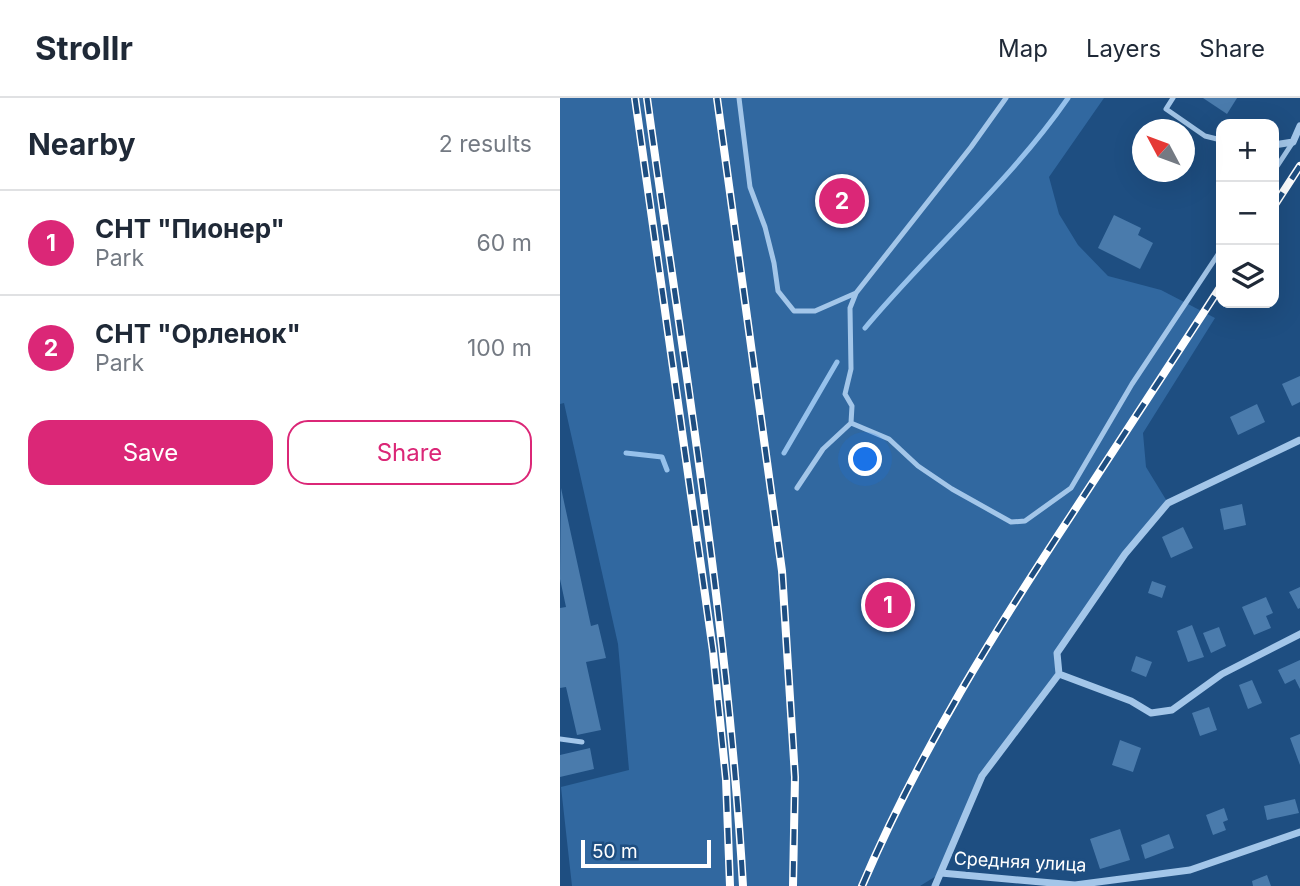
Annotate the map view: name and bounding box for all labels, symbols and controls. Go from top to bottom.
text: Strollr [35,28,133,68]
text: Map [998,34,1048,63]
text: Layers [1086,34,1161,63]
text: Share [1199,34,1265,63]
north arrow [1132,119,1195,182]
map controls [1216,119,1279,308]
button: + [1216,119,1279,182]
text: Nearby [28,126,136,162]
text: 2 results [439,130,532,158]
pin: 2 [819,175,865,227]
button: − [1216,182,1279,245]
text: СНТ "Пионер" [95,213,285,244]
text: 1 [46,229,56,257]
text: 60 m [477,229,532,257]
text: Park [95,244,144,272]
button: layers [1216,245,1279,308]
text: СНТ "Орленок" [95,318,301,349]
text: 2 [44,334,58,362]
text: 100 m [467,334,532,362]
text: Park [95,349,144,377]
button: Save [28,420,273,485]
button: Share [287,420,532,485]
your location [848,442,882,476]
pin: 1 [865,579,911,631]
scale bar [581,837,710,869]
text: 50 m [592,840,638,863]
street label: Средняя улица [953,848,1087,875]

